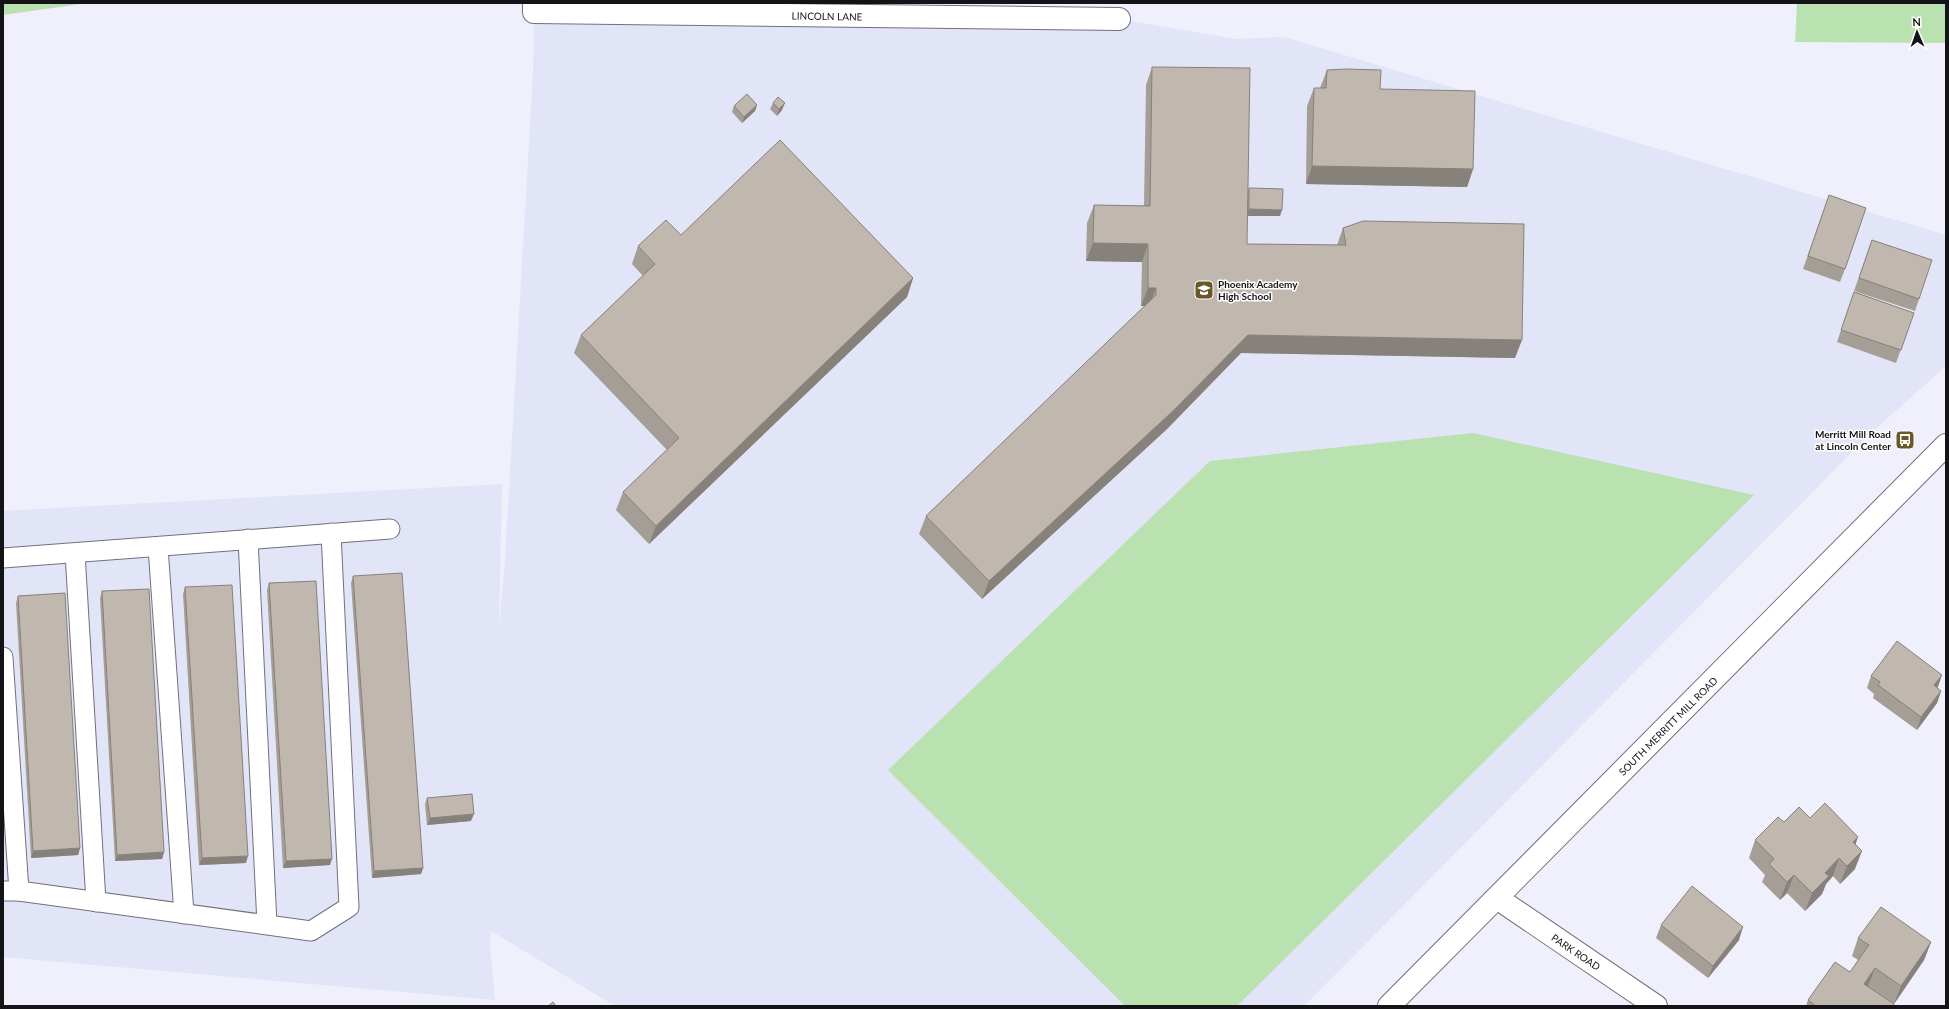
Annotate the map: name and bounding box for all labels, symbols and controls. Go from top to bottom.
street label: LINCOLN LANE [792,9,863,23]
north arrow [1897,12,1937,52]
text: N [1912,15,1921,28]
place label: Phoenix Academy High School [1218,278,1298,302]
school or university icon: Phoenix Academy High School [1193,279,1215,301]
place label: Merritt Mill Road at Lincoln Center [1815,428,1891,452]
bus stop icon: Merritt Mill Road at Lincoln Center [1894,429,1916,451]
street label: SOUTH MERRITT MILL ROAD [1616,674,1720,778]
street label: PARK ROAD [1549,931,1603,973]

